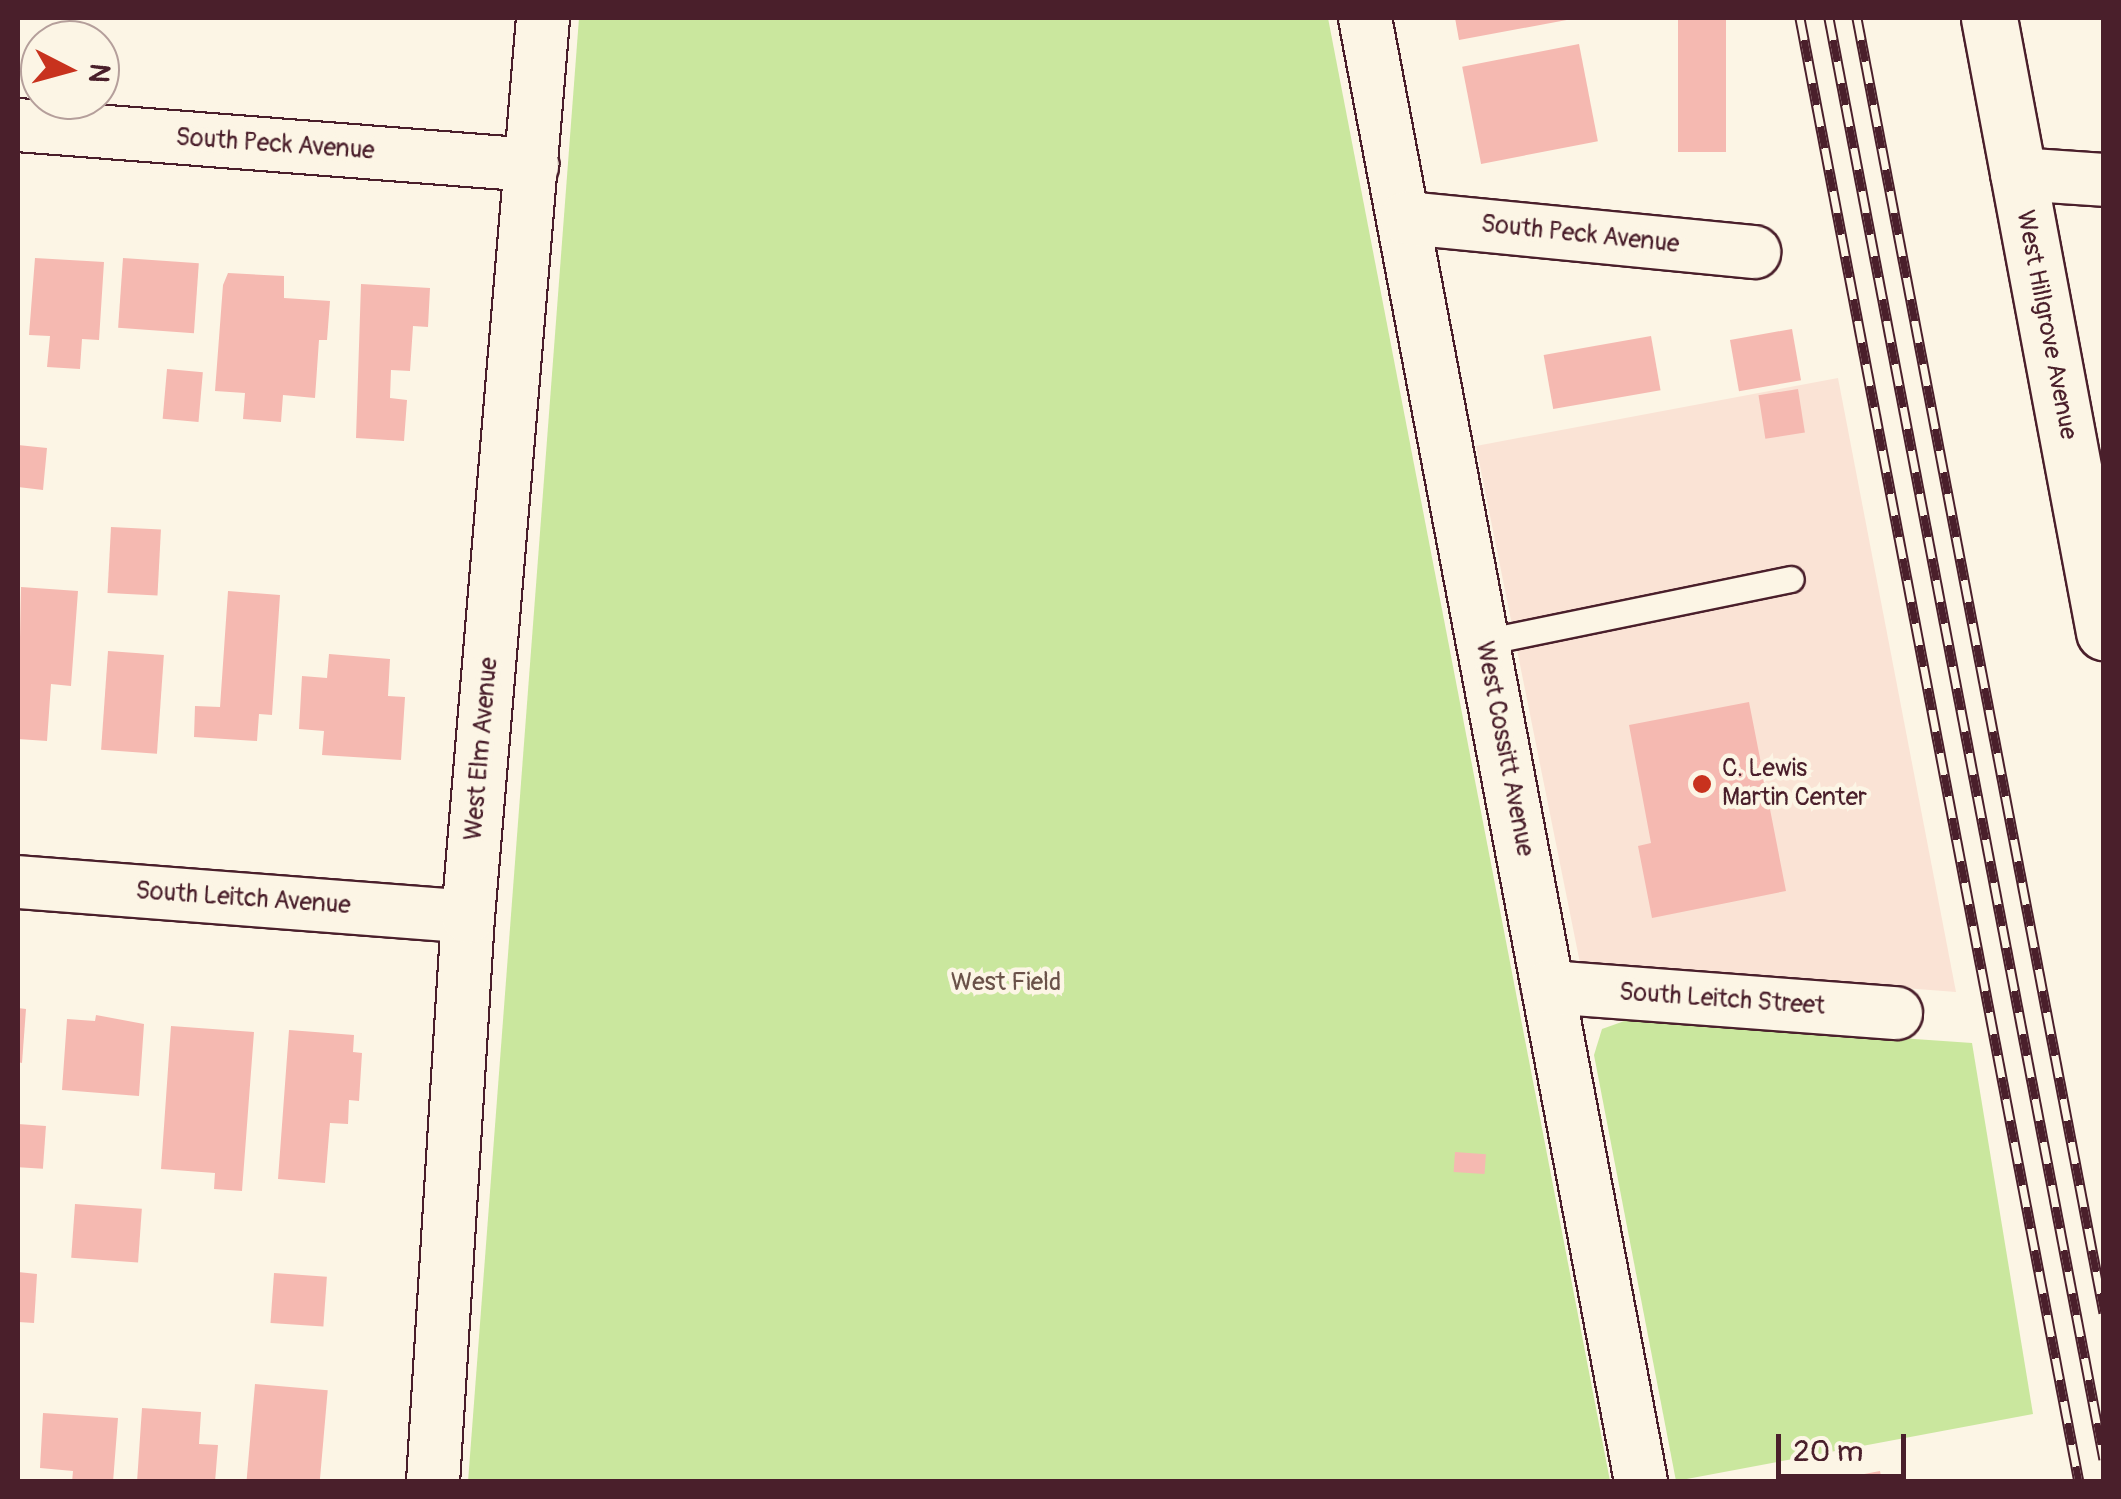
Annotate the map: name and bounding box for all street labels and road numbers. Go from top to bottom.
street label: South Peck Avenue [175,123,375,167]
street label: West Hillgrove Avenue [2009,208,2083,442]
street label: South Peck Avenue [1479,210,1681,260]
street label: West Cossitt Avenue [1468,639,1540,859]
street label: West Elm Avenue [459,656,505,842]
street label: South Leitch Avenue [134,877,352,921]
street label: South Leitch Street [1618,978,1826,1022]

